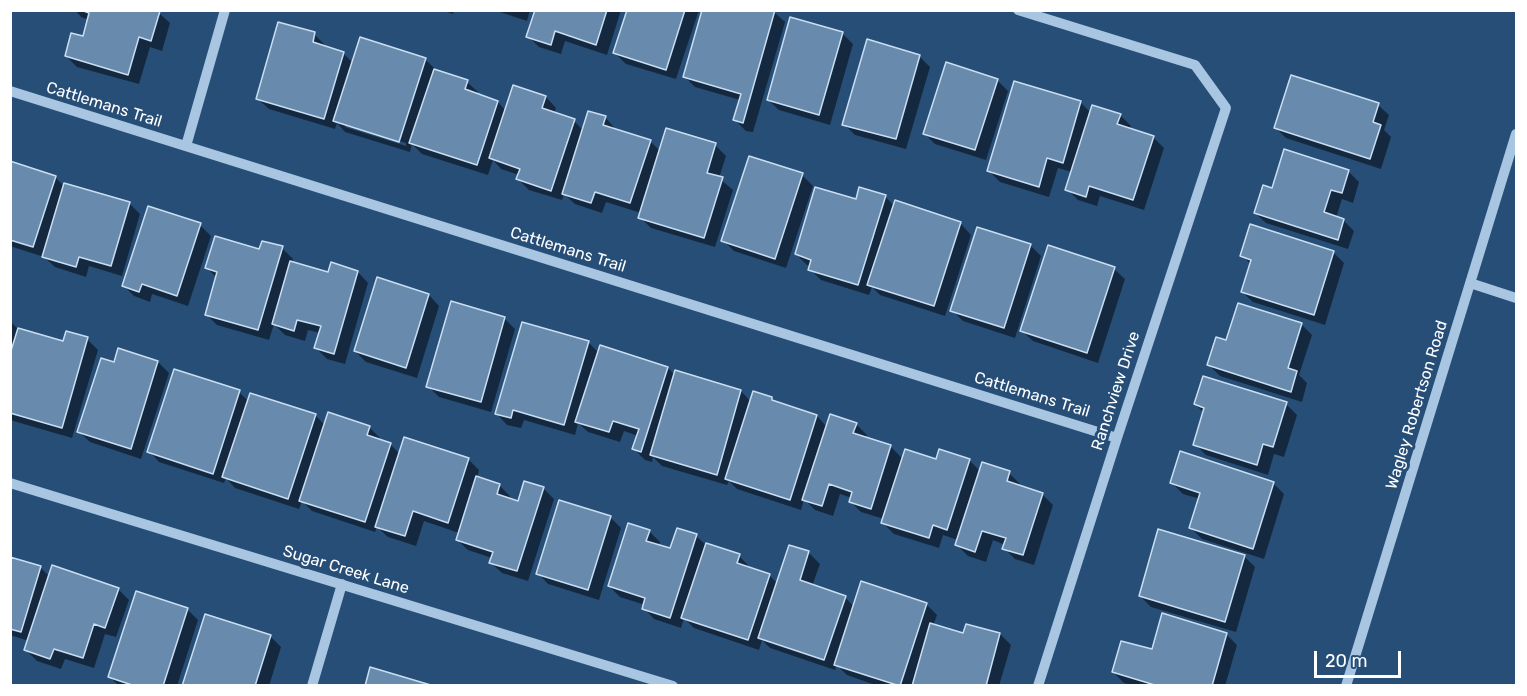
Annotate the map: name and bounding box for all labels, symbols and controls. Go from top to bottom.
street label: Cattlemans Trail [44,78,164,132]
street label: Cattlemans Trail [508,223,628,277]
street label: Wagley Robertson Road [1382,318,1452,492]
street label: Ranchview Drive [1088,329,1144,453]
street label: Cattlemans Trail [972,368,1092,422]
street label: Sugar Creek Lane [280,542,412,598]
scale bar [1317,639,1404,677]
text: 20 m [1325,650,1367,672]

